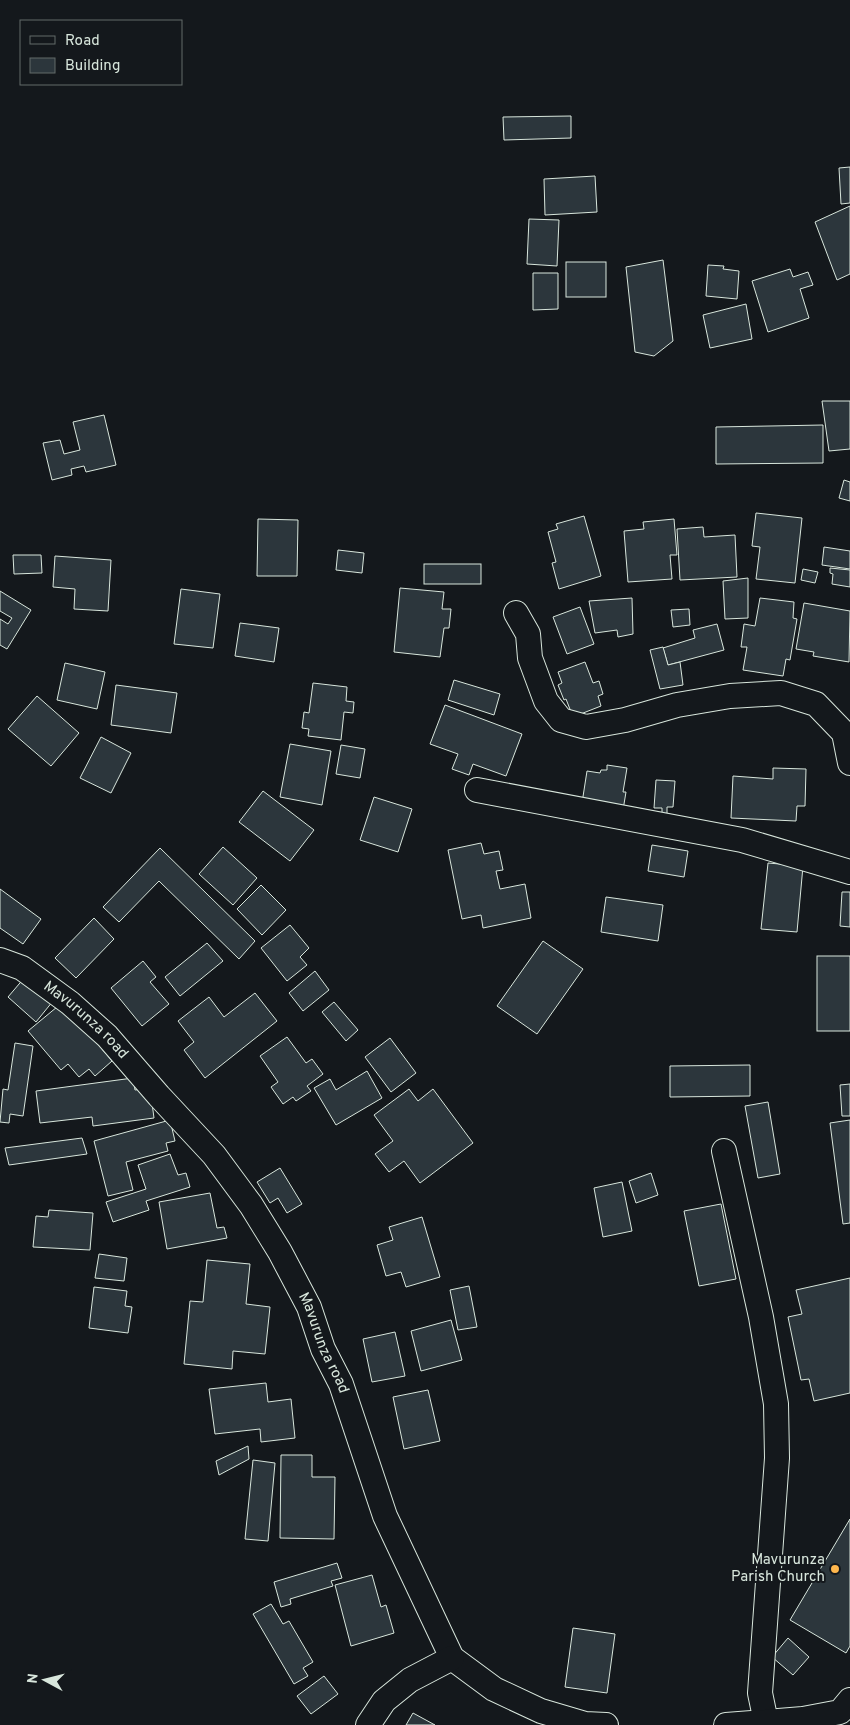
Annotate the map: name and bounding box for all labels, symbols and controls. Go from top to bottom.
legend [20,20,182,85]
text: Road [65,32,100,51]
text: Building [65,57,120,76]
street label: Mavurunza road [39,977,132,1063]
street label: Mavurunza road [294,1289,353,1396]
place label: Mavurunza Parish Church [731,1551,825,1587]
marker: Mavurunza Parish Church [829,1563,841,1575]
north arrow [20,1655,70,1705]
text: N [25,1673,43,1685]

